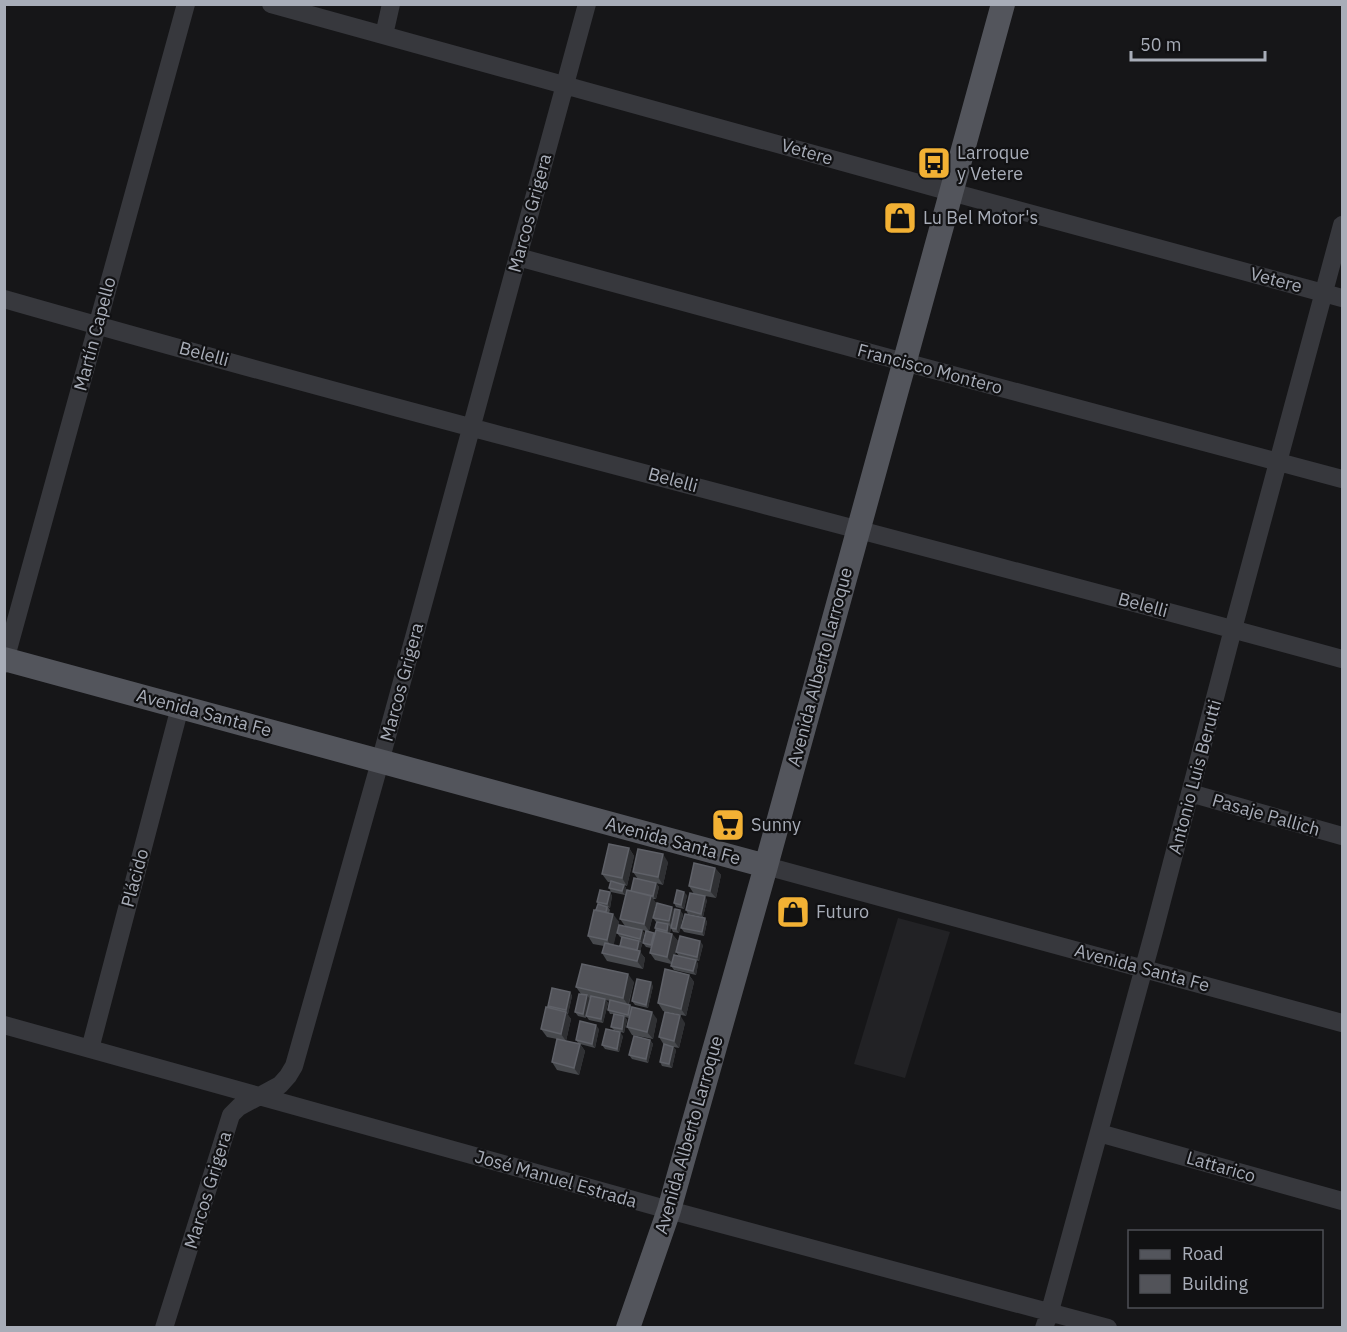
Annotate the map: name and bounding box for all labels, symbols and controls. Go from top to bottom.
scale bar [1131,24,1264,62]
text: 50 m [1140,33,1182,56]
street label: Vetere [779,133,836,170]
place label: Larroque y Vetere [957,141,1029,185]
bus stop icon: Larroque y Vetere [916,145,952,181]
street label: Marcos Grigera [503,151,556,275]
shop icon: Lu Bel Motor's [882,200,918,236]
place label: Lu Bel Motor's [923,206,1038,229]
street label: Vetere [1248,262,1305,297]
street label: Martín Capello [68,274,121,393]
street label: Belelli [177,336,232,371]
street label: Francisco Montero [855,338,1005,399]
street label: Belelli [646,462,701,497]
street label: Avenida Alberto Larroque [782,565,857,769]
street label: Belelli [1116,587,1171,622]
street label: Marcos Grigera [375,620,428,744]
street label: Avenida Santa Fe [134,683,274,742]
street label: Antonio Luis Berutti [1163,697,1226,857]
street label: Pasaje Pallich [1210,788,1323,841]
supermarket icon: Sunny [710,807,746,843]
street label: Avenida Santa Fe [603,811,743,870]
place label: Sunny [751,813,801,836]
street label: Plácido [116,846,153,910]
shop icon: Futuro [775,894,811,930]
place label: Futuro [816,900,869,923]
street label: Avenida Santa Fe [1072,938,1212,997]
street label: Avenida Alberto Larroque [649,1033,728,1237]
street label: Marcos Grigera [179,1128,236,1251]
street label: José Manuel Estrada [472,1144,640,1213]
street label: Lattarico [1184,1146,1258,1187]
legend [1128,1230,1323,1308]
text: Road [1182,1242,1223,1265]
text: Building [1182,1272,1249,1295]

